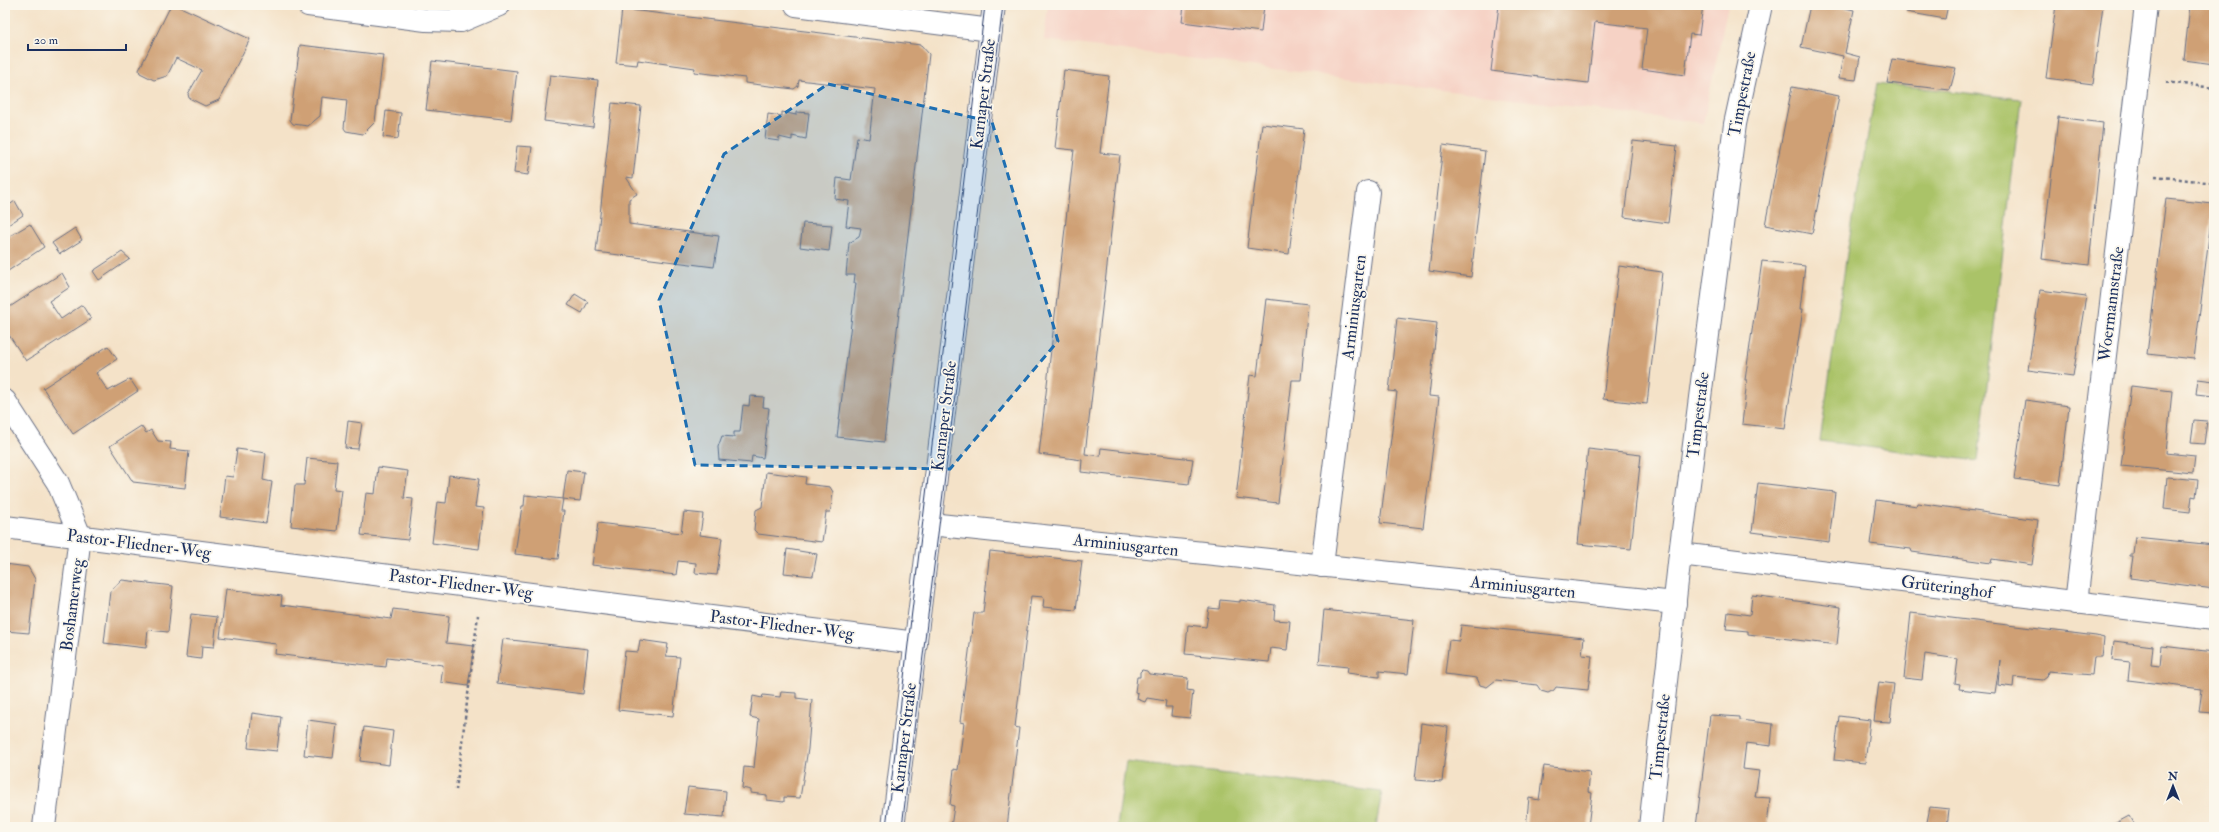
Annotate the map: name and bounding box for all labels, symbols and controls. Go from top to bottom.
scale bar [28,26,126,52]
text: 20 m [34,33,59,48]
street label: Karnaper Straße [966,38,1001,151]
street label: Timpestraße [1723,49,1762,139]
street label: Woermannstraße [2093,245,2128,364]
street label: Arminiusgarten [1337,253,1371,362]
street label: Karnaper Straße [927,360,962,473]
street label: Timpestraße [1682,371,1715,459]
street label: Pastor-Fliedner-Weg [66,525,213,563]
street label: Arminiusgarten [1071,529,1180,561]
street label: Boshamerweg [56,557,88,653]
street label: Pastor-Fliedner-Weg [388,565,535,603]
street label: Arminiusgarten [1468,571,1577,603]
street label: Grüteringhof [1900,571,1997,603]
street label: Pastor-Fliedner-Weg [709,606,856,644]
street label: Karnaper Straße [887,682,922,795]
street label: Timpestraße [1645,693,1676,781]
north arrow [2153,766,2193,806]
text: N [2167,770,2179,783]

